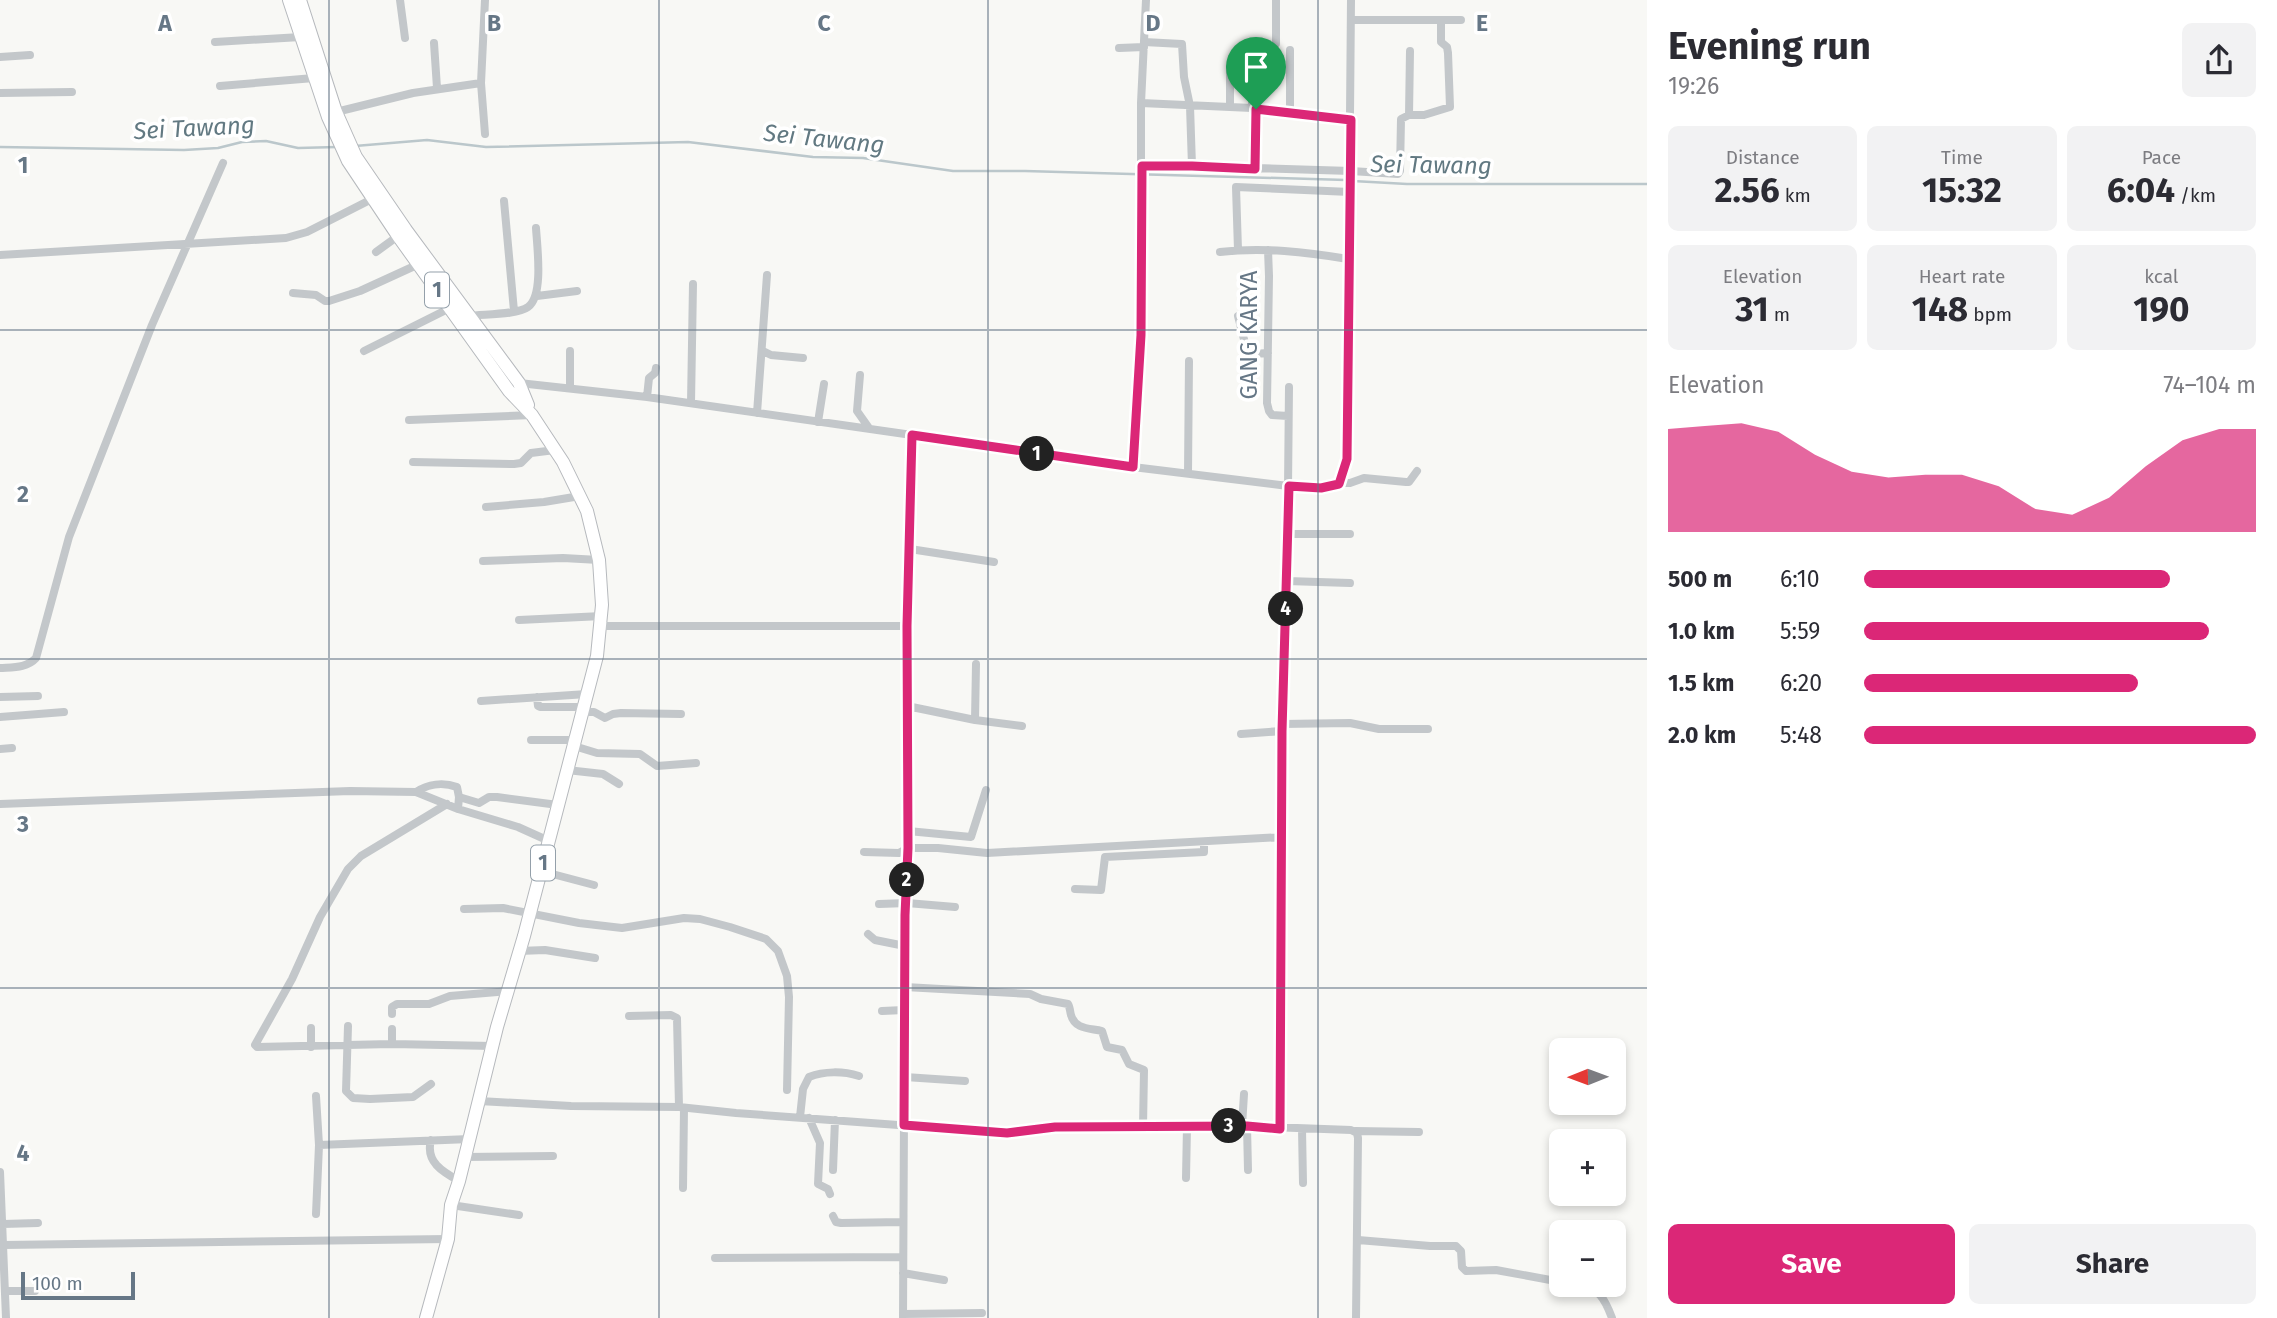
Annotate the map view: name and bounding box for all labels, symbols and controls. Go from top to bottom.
text: A [157,9,172,37]
text: B [487,9,501,37]
text: C [817,9,831,37]
text: D [1146,9,1161,37]
text: E [1476,9,1488,37]
text: Evening run [1668,23,1871,69]
button: share [2182,23,2256,97]
pin [1226,37,1286,109]
icon: arrive [1237,48,1275,86]
text: 19:26 [1668,72,1719,100]
water label: Sei Tawang [132,111,255,145]
water label: Sei Tawang [761,119,886,159]
text: Distance [1726,146,1800,169]
text: Time [1941,146,1983,169]
text: Pace [2142,146,2181,169]
water label: Sei Tawang [1369,150,1492,180]
text: 1 [18,151,28,179]
text: 2.56 [1714,169,1780,211]
text: 15:32 [1922,169,2002,211]
text: 6:04 [2107,169,2175,211]
text: km [1780,184,1811,207]
text: /km [2175,184,2216,207]
text: Elevation [1723,265,1802,288]
text: Heart rate [1919,265,2005,288]
text: kcal [2144,265,2178,288]
street label: GANG KARYA [1235,270,1263,399]
road number: 1 [425,272,449,308]
text: 31 [1735,288,1769,330]
text: 148 [1912,288,1968,330]
text: 190 [2133,288,2189,330]
text: m [1769,303,1790,326]
text: bpm [1968,303,2012,326]
text: Elevation [1668,371,1764,399]
text: 74–104 m [2163,371,2256,399]
pin: 1 [1020,436,1054,472]
text: 1 [1032,442,1041,465]
text: 2 [17,480,29,508]
text: 500 m [1668,565,1732,593]
text: 6:10 [1780,565,1820,593]
pin: 4 [1268,592,1304,626]
text: 4 [1280,597,1291,620]
text: 1.0 km [1668,617,1735,645]
text: 5:59 [1780,617,1820,645]
text: 1.5 km [1668,669,1734,697]
text: 6:20 [1780,669,1822,697]
text: 2.0 km [1668,721,1736,749]
text: 5:48 [1780,721,1822,749]
text: 3 [16,810,29,838]
road number: 1 [531,846,555,880]
pin: 2 [890,862,925,898]
text: 2 [902,868,911,891]
north arrow [1549,1038,1626,1115]
map controls [1549,1038,1626,1297]
pin: 3 [1212,1108,1246,1144]
text: 3 [1224,1114,1233,1137]
button: + [1549,1129,1626,1206]
text: 4 [17,1139,30,1167]
button: − [1549,1220,1626,1297]
button: Save [1668,1224,1955,1304]
button: Share [1969,1224,2256,1304]
scale bar [21,1269,135,1301]
text: 100 m [32,1272,83,1295]

